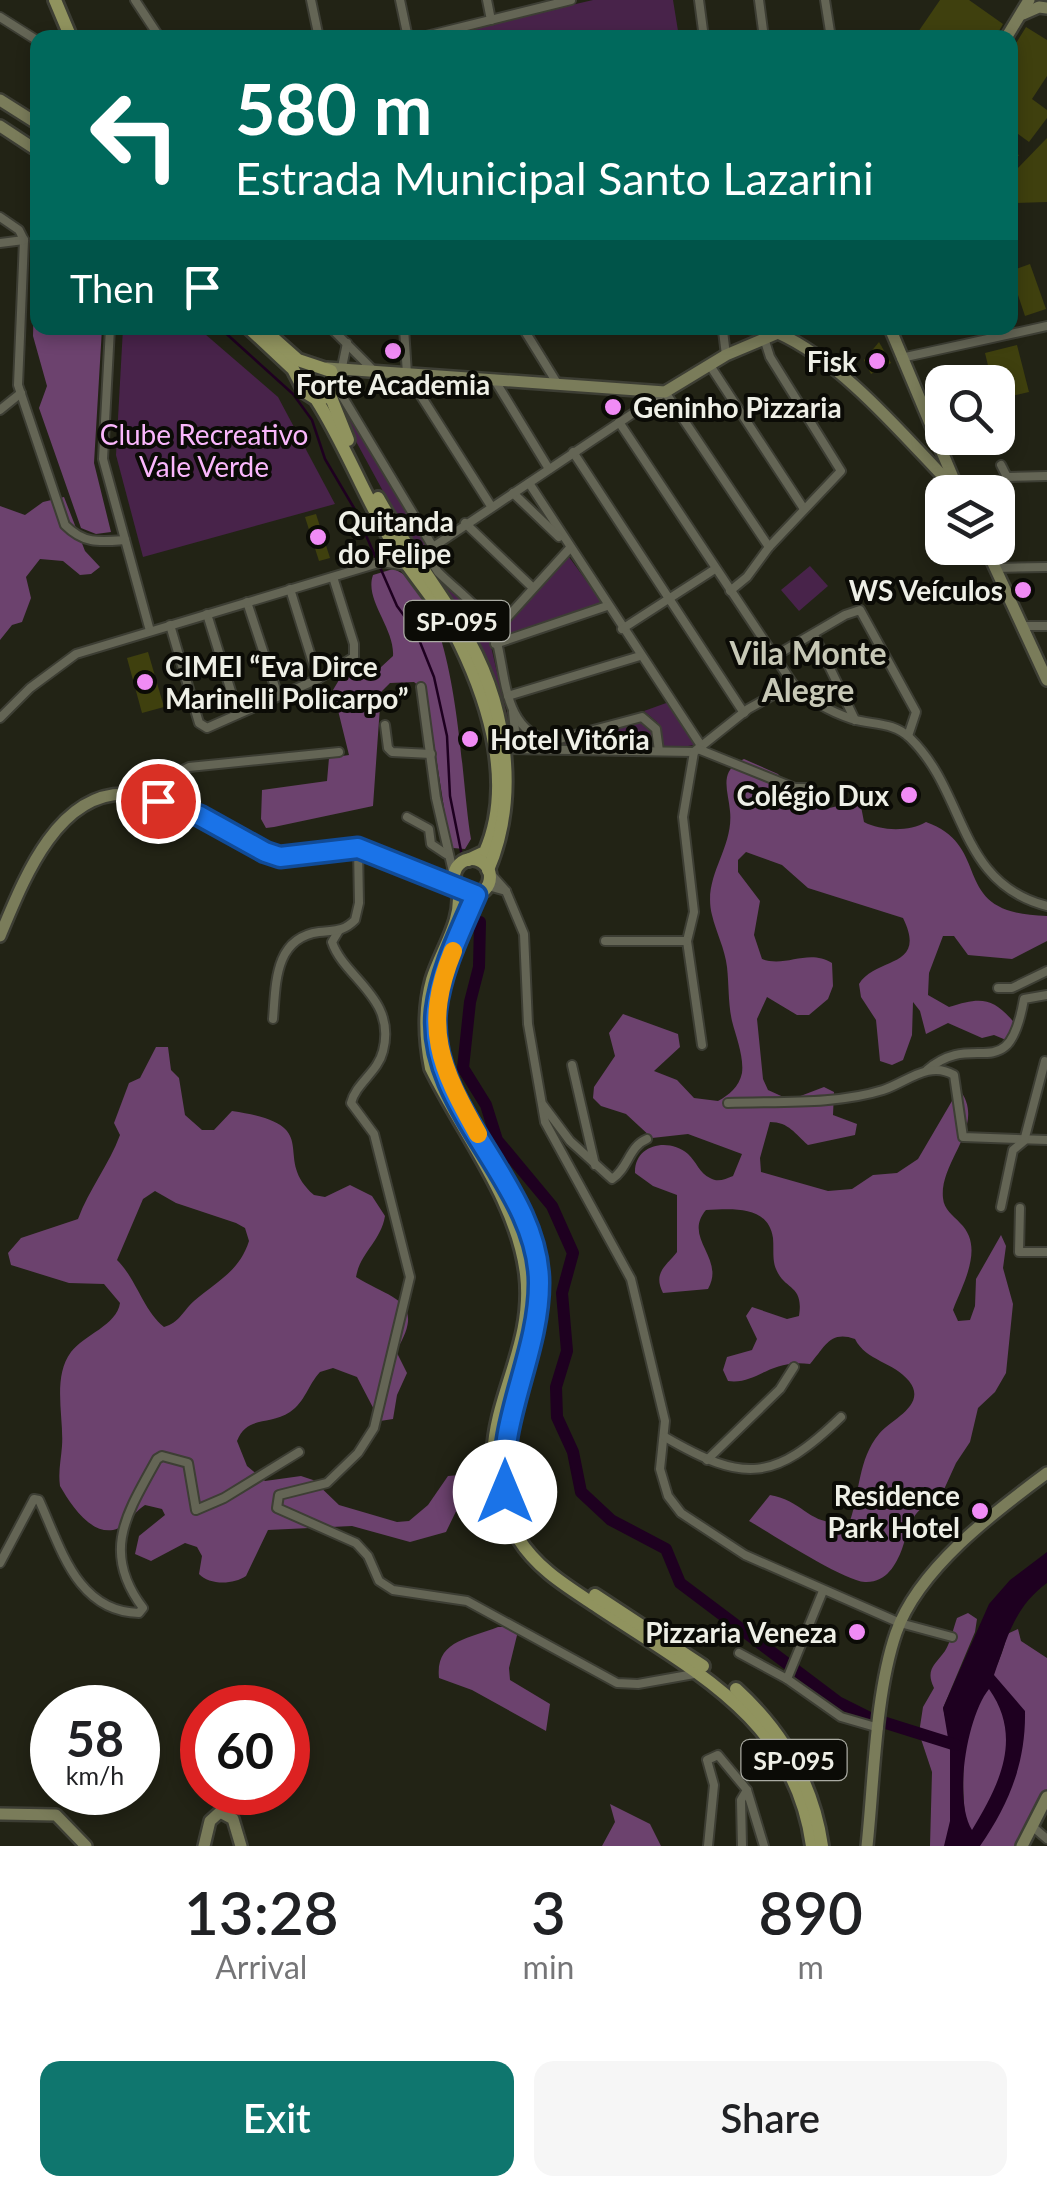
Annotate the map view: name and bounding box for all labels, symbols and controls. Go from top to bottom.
text: 580 m [235,66,432,150]
icon: left [70,70,200,200]
text: Estrada Municipal Santo Lazarini [235,151,874,205]
icon: arrive [175,260,230,315]
text: Then [70,265,155,311]
marker: Forte Academia [382,340,404,362]
place label: Fisk [807,344,857,378]
marker: Fisk [866,350,888,372]
map controls [925,365,1015,565]
button: search [925,365,1015,455]
place label: Forte Academia [296,367,490,401]
place label: Geninho Pizzaria [633,390,842,424]
marker: Geninho Pizzaria [602,396,624,418]
park label: Clube Recreativo Vale Verde [100,417,308,483]
button: layers [925,475,1015,565]
place label: Quitanda do Felipe [338,504,454,570]
marker: Quitanda do Felipe [307,526,329,548]
place label: WS Veículos [849,573,1003,607]
marker: WS Veículos [1012,579,1034,601]
road number: SP-095 [404,601,510,641]
district label: Vila Monte Alegre [728,633,887,709]
place label: CIMEI “Eva Dirce Marinelli Policarpo” [165,649,409,715]
marker: CIMEI “Eva Dirce Marinelli Policarpo” [134,671,156,693]
place label: Hotel Vitória [490,722,650,756]
marker: Hotel Vitória [459,728,481,750]
pin [116,759,201,844]
icon: arrive [131,774,186,829]
place label: Colégio Dux [736,778,889,812]
marker: Colégio Dux [898,784,920,806]
position arrow [453,1440,557,1544]
place label: Residence Park Hotel [828,1478,960,1544]
marker: Residence Park Hotel [969,1500,991,1522]
place label: Pizzaria Veneza [645,1615,837,1649]
marker: Pizzaria Veneza [846,1621,868,1643]
speed limit sign: 60 [180,1685,310,1815]
text: 58 [66,1708,124,1768]
road number: SP-095 [742,1740,846,1780]
text: km/h [66,1760,124,1790]
text: 13:28 [184,1876,339,1948]
text: 3 [531,1876,566,1948]
text: 890 [759,1876,863,1948]
text: Arrival [215,1947,307,1986]
text: min [523,1947,574,1986]
text: m [798,1947,824,1986]
button: Exit [40,2061,514,2176]
button: Share [534,2061,1007,2176]

